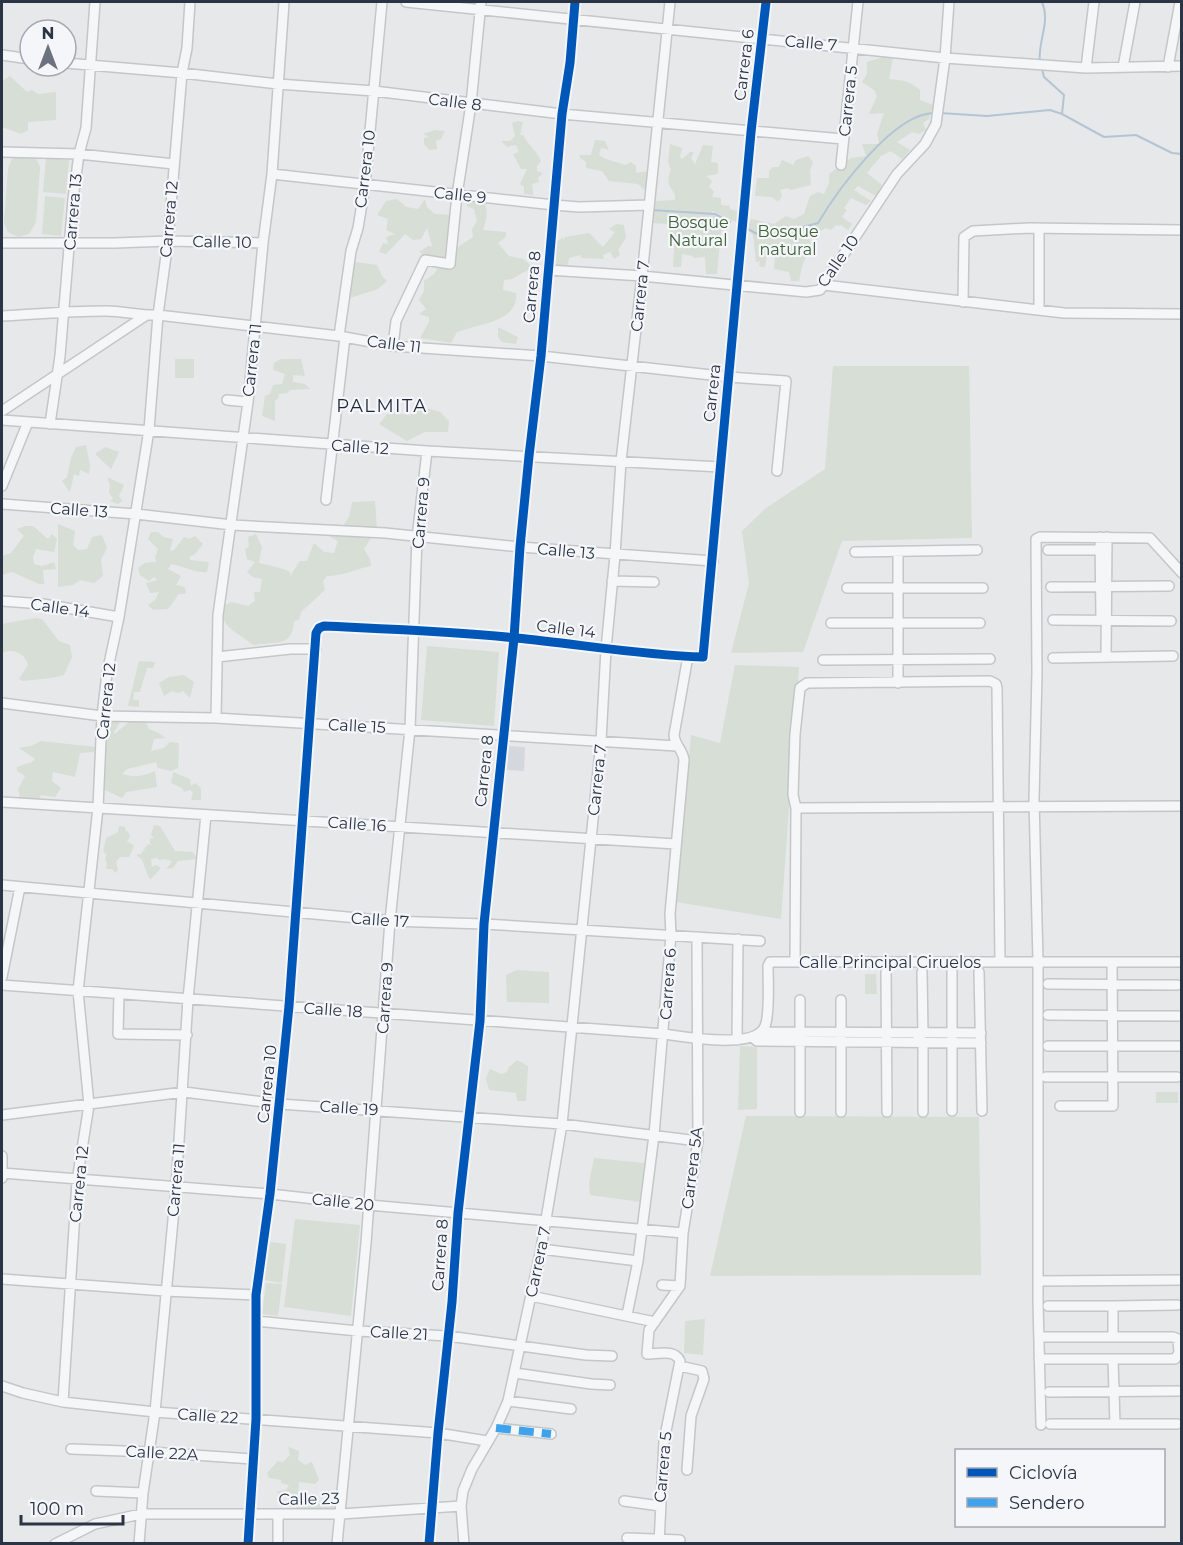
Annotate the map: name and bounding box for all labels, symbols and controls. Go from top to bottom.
north arrow [18,18,78,78]
text: N [42,24,54,43]
street label: Carrera 6 [730,28,758,102]
street label: Calle 7 [784,31,838,55]
street label: Carrera 5 [835,65,861,137]
street label: Calle 8 [427,89,483,115]
street label: Carrera 10 [351,129,379,209]
street label: Carrera 13 [60,173,86,251]
street label: Carrera 12 [156,180,182,258]
street label: Calle 9 [433,183,487,207]
park label: Bosque Natural [667,213,729,250]
park label: Bosque natural [757,222,819,259]
street label: Calle 10 [813,231,863,291]
street label: Calle 10 [192,232,252,252]
street label: Carrera 8 [519,250,545,324]
street label: Carrera 7 [627,259,653,333]
street label: Carrera 11 [239,322,265,398]
street label: Calle 11 [366,331,422,357]
street label: Carrera [700,363,724,423]
district label: PALMITA [336,395,428,417]
street label: Calle 12 [330,436,390,458]
street label: Carrera 9 [408,476,434,550]
street label: Calle 13 [49,499,109,521]
street label: Calle 13 [536,539,596,563]
street label: Calle 14 [29,594,91,622]
street label: Calle 14 [535,616,597,642]
street label: Carrera 12 [93,662,119,740]
street label: Calle 15 [328,715,386,737]
street label: Carrera 8 [471,734,497,808]
street label: Carrera 7 [584,743,610,817]
street label: Calle 16 [327,812,387,836]
street label: Calle 17 [350,908,410,932]
street label: Carrera 6 [656,947,680,1021]
street label: Calle Principal Ciruelos [799,953,981,972]
street label: Carrera 9 [373,961,397,1035]
street label: Calle 18 [303,998,363,1022]
street label: Carrera 10 [253,1044,281,1124]
street label: Calle 19 [319,1096,379,1120]
street label: Carrera 5A [678,1125,707,1210]
street label: Carrera 11 [163,1142,189,1218]
street label: Carrera 12 [66,1145,92,1223]
street label: Calle 20 [311,1189,375,1215]
street label: Carrera 8 [428,1218,452,1292]
street label: Carrera 7 [521,1225,555,1299]
street label: Calle 21 [370,1322,428,1344]
street label: Calle 22 [177,1404,239,1428]
street label: Carrera 5 [650,1431,676,1503]
street label: Calle 22A [125,1442,199,1464]
legend [955,1449,1165,1527]
text: Ciclovía [1009,1462,1078,1484]
scale bar [21,1488,123,1526]
street label: Calle 23 [278,1489,340,1509]
text: Sendero [1009,1492,1084,1514]
text: 100 m [30,1498,84,1520]

